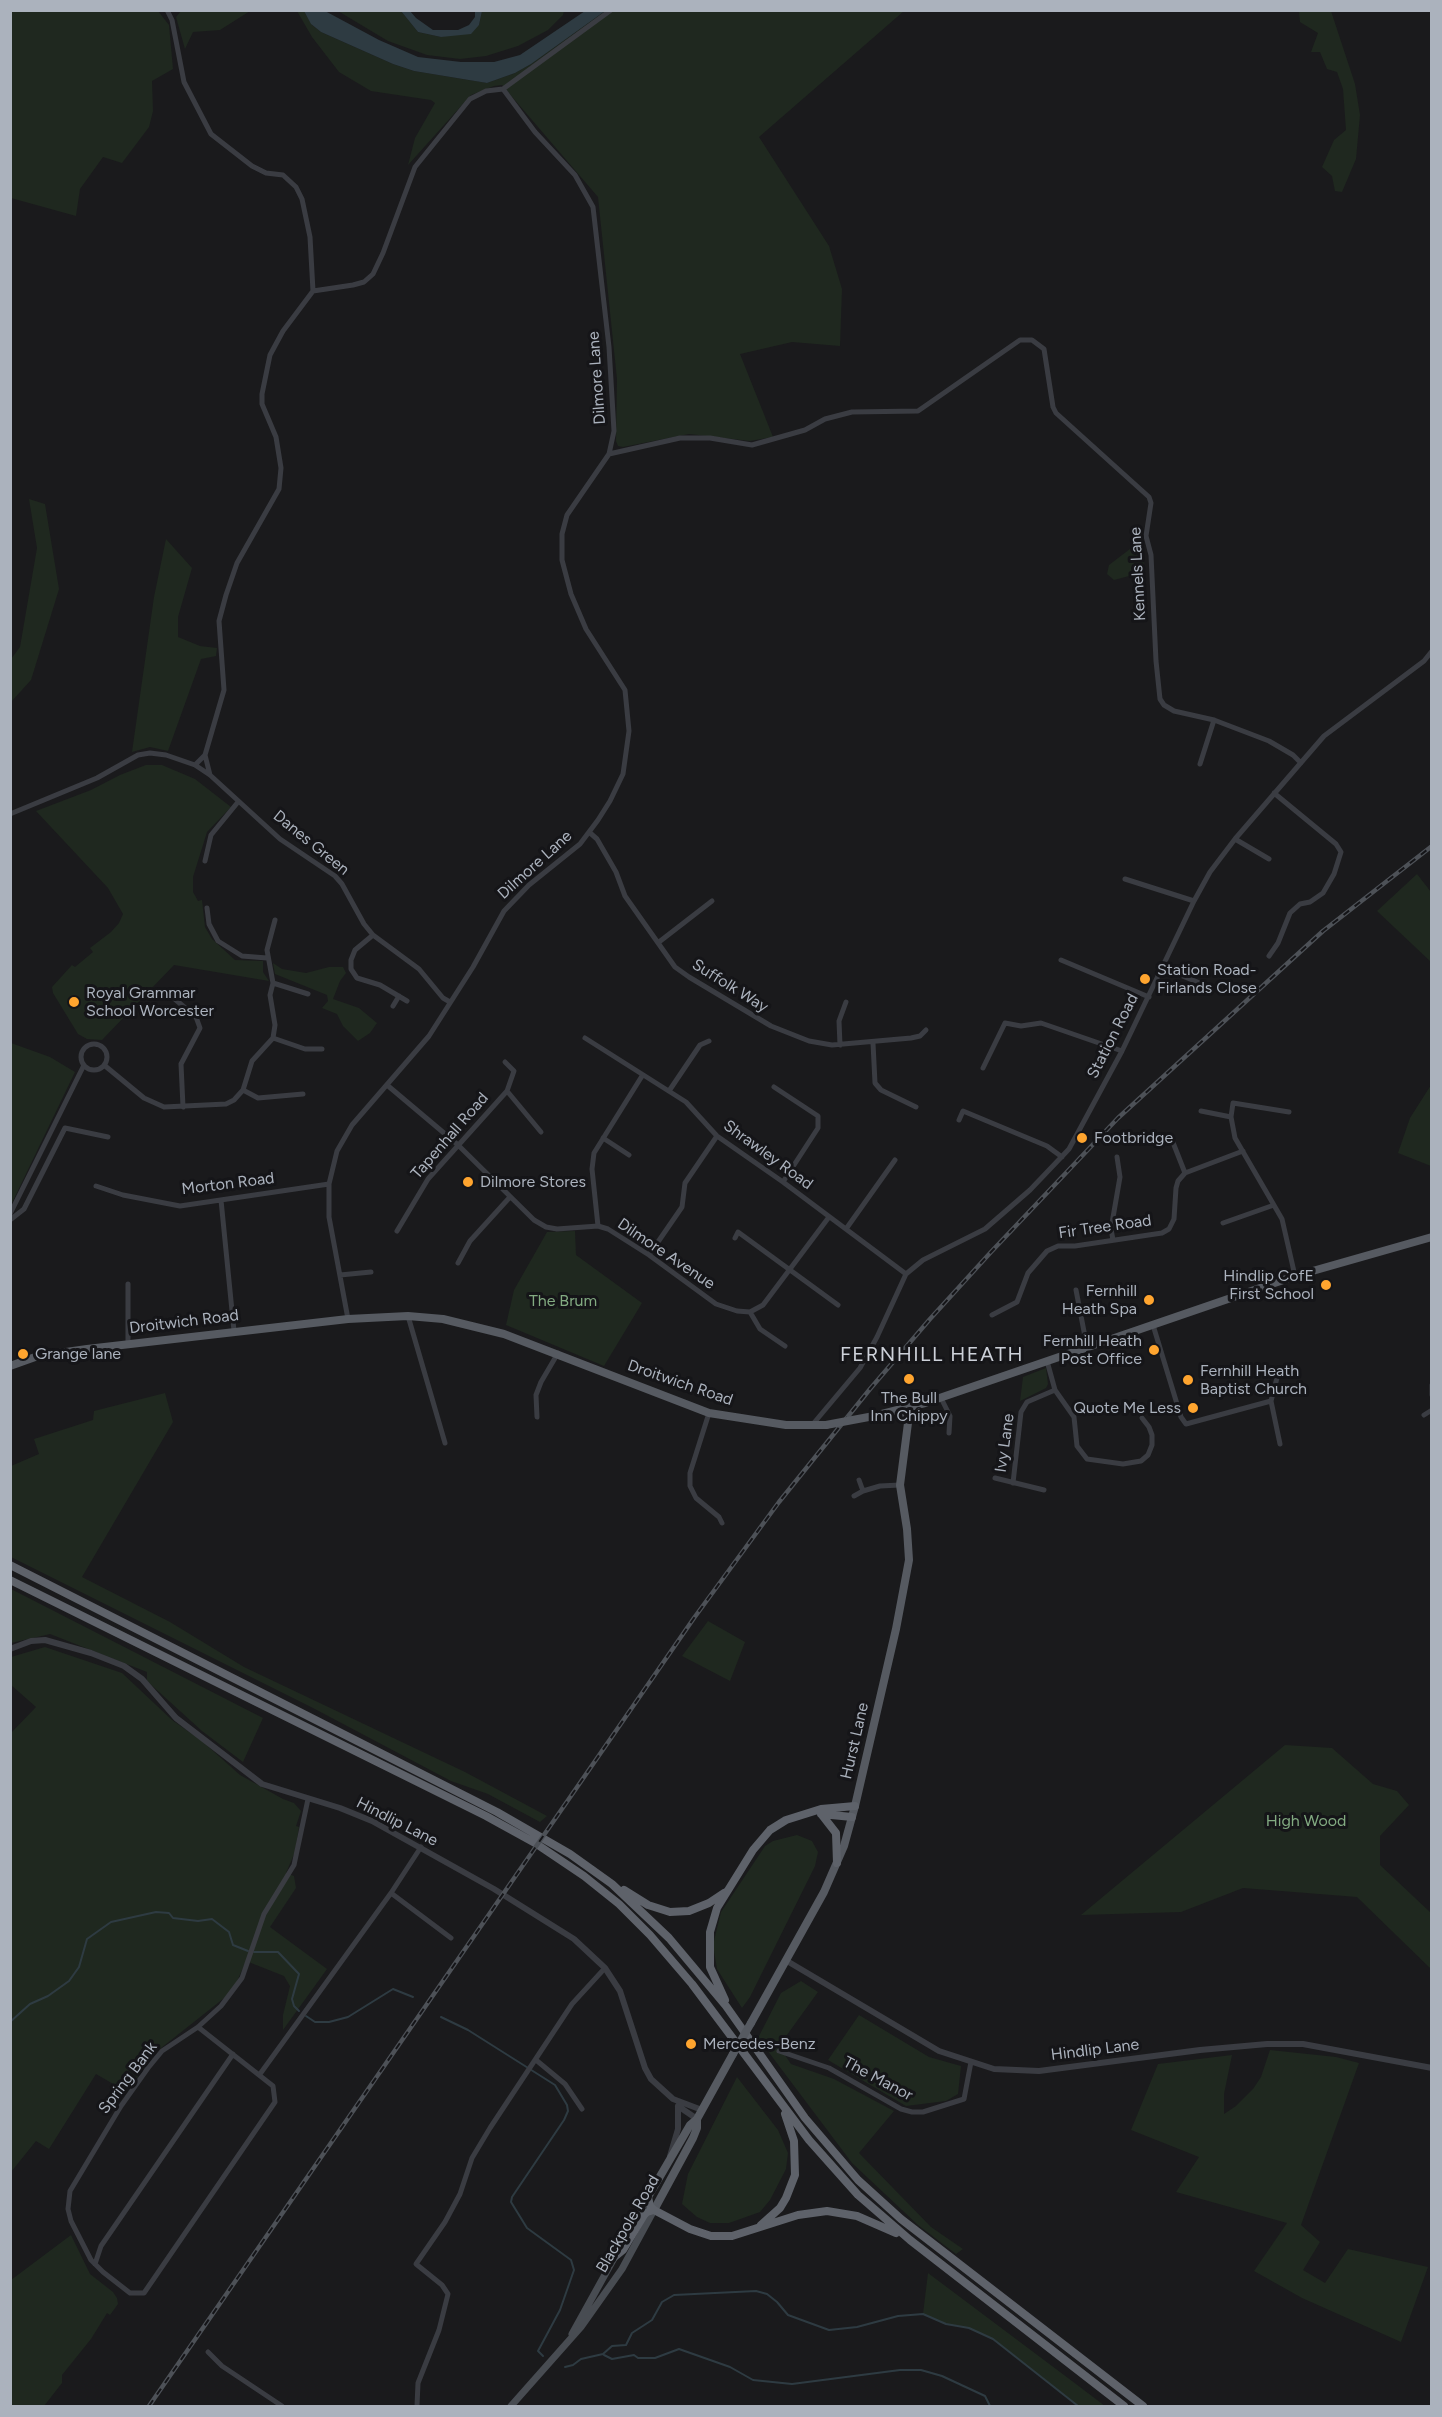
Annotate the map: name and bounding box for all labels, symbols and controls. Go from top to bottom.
street label: Dilmore Lane [584,331,610,425]
street label: Kennels Lane [1126,527,1150,621]
street label: Danes Green [269,807,353,879]
street label: Dilmore Lane [494,827,576,903]
street label: Suffolk Way [688,955,772,1017]
place label: Station Road- Firlands Close [1157,960,1257,998]
marker: Station Road- Firlands Close [1138,972,1152,986]
place label: Royal Grammar School Worcester [86,983,214,1021]
street label: Station Road [1083,990,1143,1082]
marker: Royal Grammar School Worcester [67,995,81,1009]
street label: Tapenhall Road [407,1089,493,1183]
street label: Shrawley Road [719,1116,817,1194]
place label: Footbridge [1094,1128,1173,1148]
marker: Footbridge [1075,1131,1089,1145]
street label: Morton Road [181,1169,275,1199]
place label: Dilmore Stores [480,1172,586,1192]
marker: Dilmore Stores [461,1175,475,1189]
street label: Fir Tree Road [1057,1211,1153,1243]
street label: Dilmore Avenue [614,1214,718,1294]
place label: Hindlip CofE First School [1223,1266,1314,1304]
marker: Hindlip CofE First School [1319,1278,1333,1292]
place label: Fernhill Heath Spa [1062,1281,1137,1319]
park label: The Brum [529,1291,597,1311]
marker: Fernhill Heath Spa [1142,1293,1156,1307]
street label: Droitwich Road [128,1306,240,1338]
place label: Fernhill Heath Post Office [1043,1331,1142,1369]
district label: FERNHILL HEATH [840,1343,1024,1367]
marker: Fernhill Heath Post Office [1147,1343,1161,1357]
place label: Grange lane [35,1344,121,1364]
marker: Grange lane [16,1347,30,1361]
street label: Droitwich Road [625,1356,735,1410]
place label: Fernhill Heath Baptist Church [1200,1361,1307,1399]
marker: The Bull Inn Chippy [902,1372,916,1386]
marker: Fernhill Heath Baptist Church [1181,1373,1195,1387]
place label: The Bull Inn Chippy [870,1388,948,1426]
place label: Quote Me Less [1073,1398,1181,1418]
marker: Quote Me Less [1186,1401,1200,1415]
street label: Ivy Lane [991,1412,1019,1474]
street label: Hurst Lane [837,1701,873,1781]
street label: Hindlip Lane [353,1793,441,1851]
park label: High Wood [1266,1811,1346,1831]
place label: Mercedes-Benz [703,2034,816,2054]
street label: Hindlip Lane [1050,2035,1140,2065]
marker: Mercedes-Benz [684,2037,698,2051]
street label: Spring Bank [95,2038,161,2118]
street label: The Manor [840,2053,916,2105]
street label: Blackpole Road [592,2172,664,2276]

